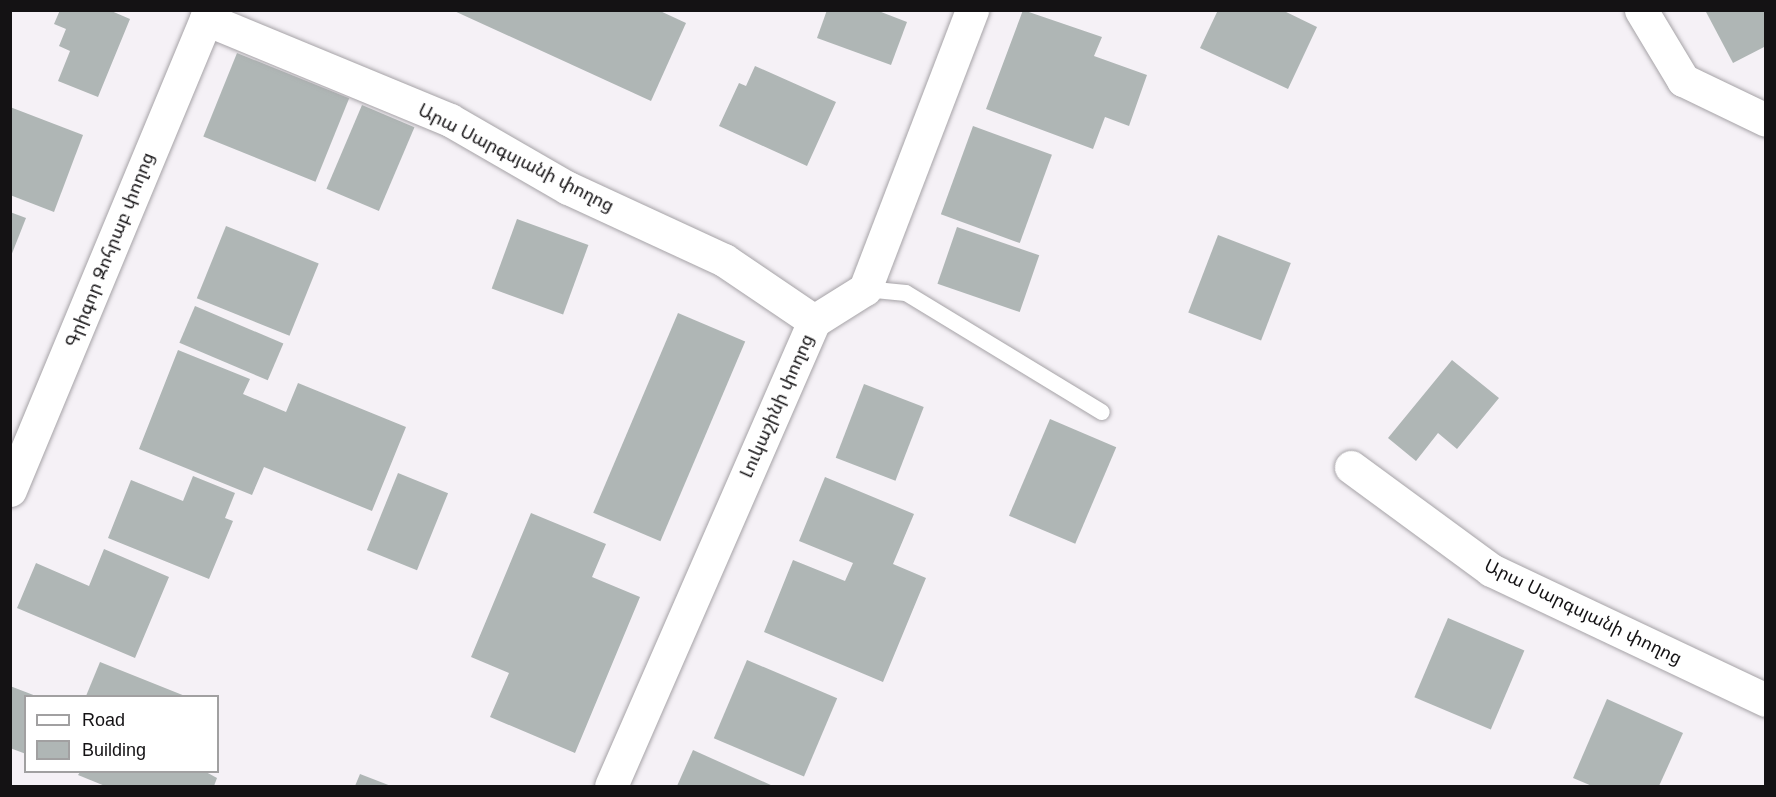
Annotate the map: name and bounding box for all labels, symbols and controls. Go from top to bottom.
street label: Արա Սարգսյանի փողոց [414,99,618,217]
street label: Գրիգոր Զոհրաբ փողոց [61,149,159,351]
street label: Լուկաշինի փողոց [736,331,818,481]
street label: Արա Սարգսյանի փողոց [1481,555,1685,669]
legend [24,695,219,773]
text: Road [82,710,125,730]
text: Building [82,740,146,760]

